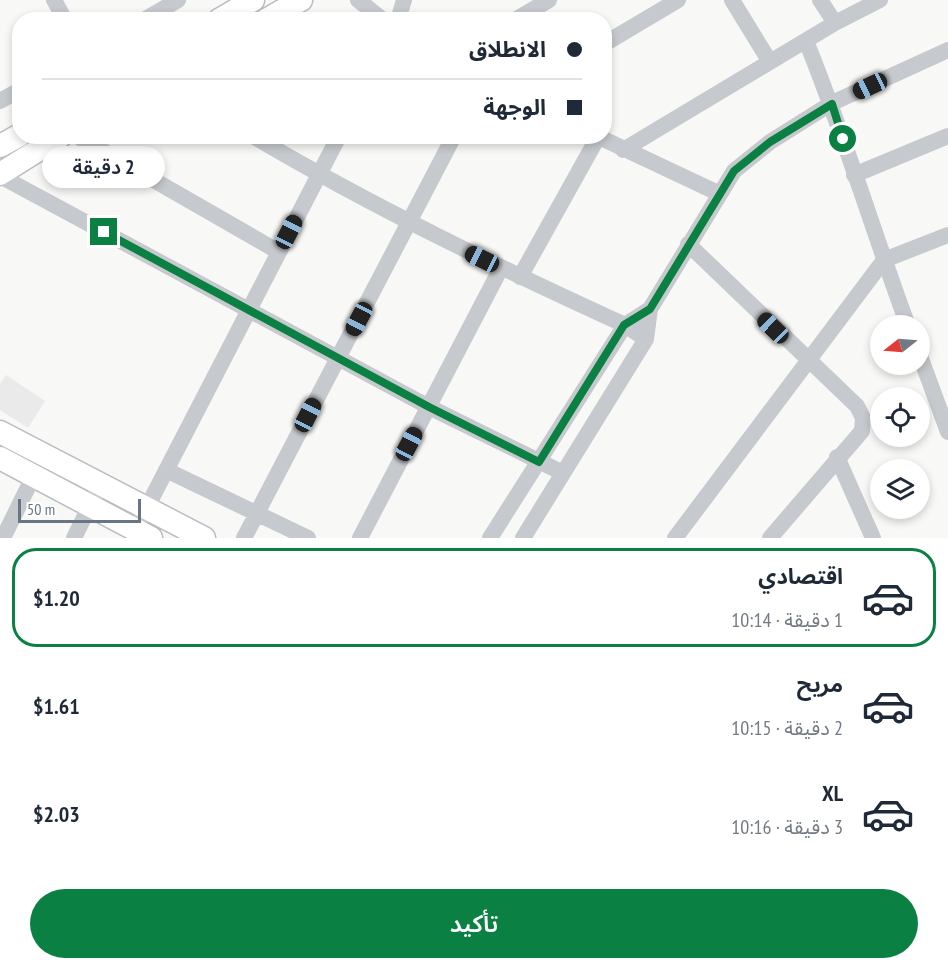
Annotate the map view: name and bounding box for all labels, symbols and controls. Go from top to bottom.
text: الانطلاق [469,35,546,63]
car [850,70,890,102]
text: الوجهة [483,93,546,121]
route start [829,125,856,152]
callout: 2 دقيقة [42,145,166,187]
text: 2 دقيقة [72,154,135,180]
car [273,212,305,252]
route end [90,218,117,245]
car [462,243,502,275]
car [343,299,375,339]
car [754,309,792,347]
north arrow [870,315,930,375]
map controls [870,315,930,519]
button: locate [870,387,930,447]
car [292,395,324,435]
car [393,424,425,464]
button: layers [870,459,930,519]
scale bar [18,496,141,524]
text: 50 m [27,499,55,519]
text: اقتصادي [758,562,843,590]
icon: car [861,571,915,625]
text: $1.20 [33,584,80,612]
text: 1 دقيقة · 10:14 [731,607,843,633]
text: مريح [797,670,843,698]
icon: car [861,679,915,733]
text: $1.61 [33,692,80,720]
text: 2 دقيقة · 10:15 [731,715,843,741]
text: XL [822,779,843,807]
icon: car [861,787,915,841]
text: $2.03 [33,800,80,828]
text: 3 دقيقة · 10:16 [731,814,843,840]
button: تأكيد [30,889,918,958]

